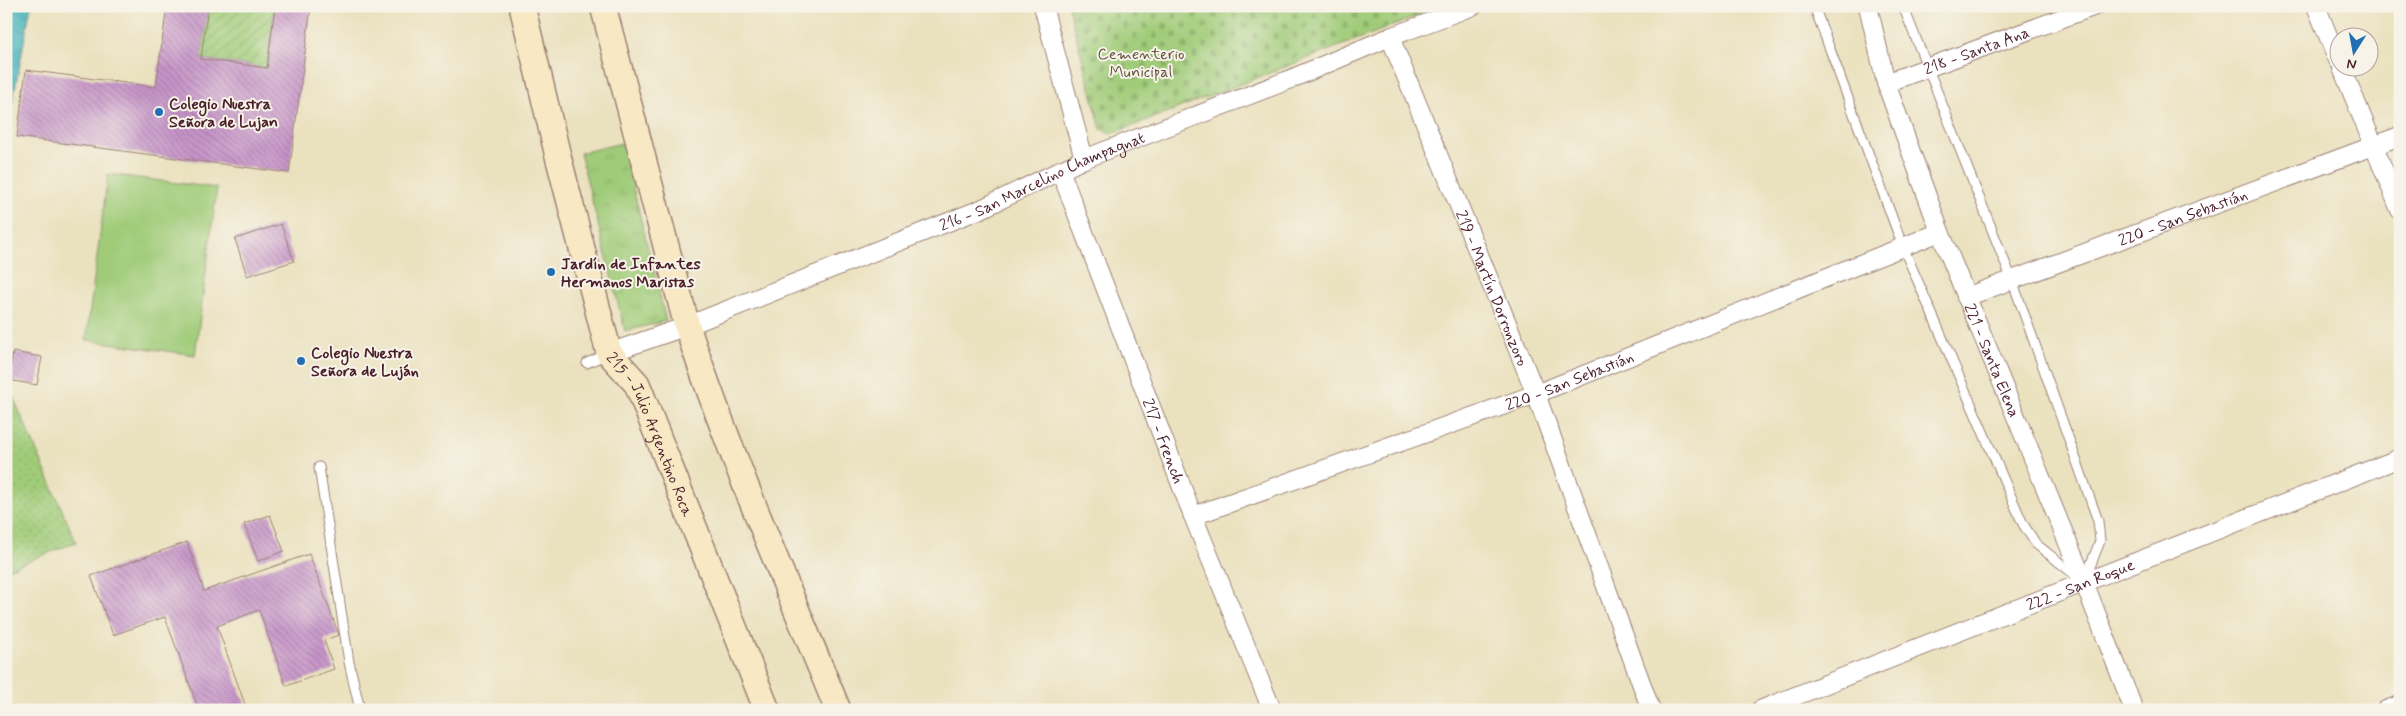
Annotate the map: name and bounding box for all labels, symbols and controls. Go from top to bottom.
street label: 218 - Santa Ana [1921,22,2032,80]
north arrow [2328,28,2378,78]
park label: Cementerio Municipal [1097,44,1185,83]
text: N [2345,54,2358,74]
place label: Colegio Nuestra Señora de Lujan [169,94,278,133]
marker: Colegio Nuestra Señora de Lujan [153,106,165,118]
street label: 216 - San Marcelino Champagnat [936,128,1148,237]
street label: 220 - San Sebastián [2116,185,2251,252]
street label: 219 - Martín Dorronzoro [1450,207,1532,370]
place label: Jardín de Infantes Hermanos Maristas [561,254,701,293]
marker: Jardín de Infantes Hermanos Maristas [545,266,557,278]
street label: 221 - Santa Elena [1959,301,2024,421]
place label: Colegio Nuestra Señora de Luján [311,343,419,382]
street label: 220 - San Sebastián [1503,347,1637,416]
street label: 215 - Julio Argentino Roca [601,348,698,520]
marker: Colegio Nuestra Señora de Luján [295,355,307,367]
street label: 217 - French [1137,396,1189,487]
street label: 222 - San Roque [2023,555,2138,616]

